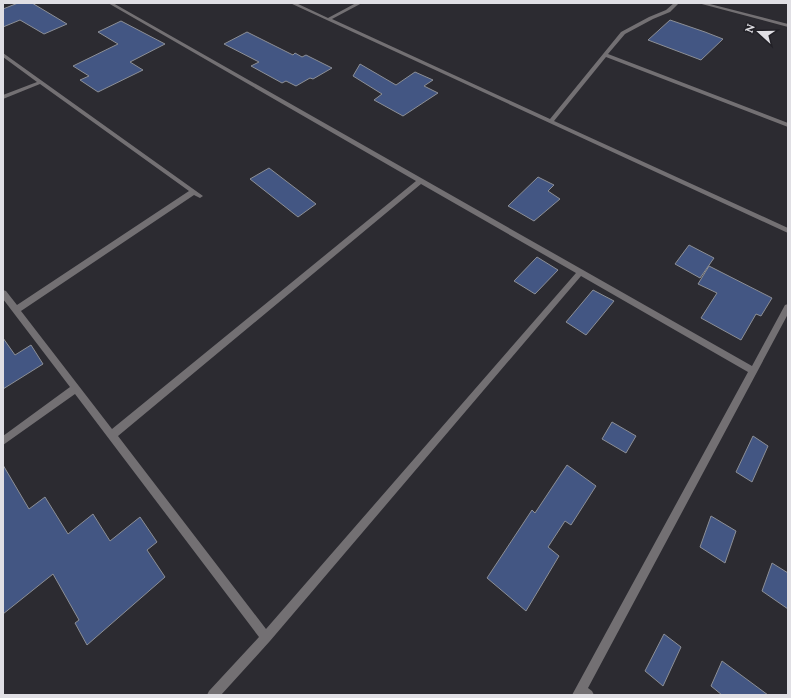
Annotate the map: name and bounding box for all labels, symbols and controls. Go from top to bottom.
north arrow [739,12,779,52]
text: N [742,21,758,35]

